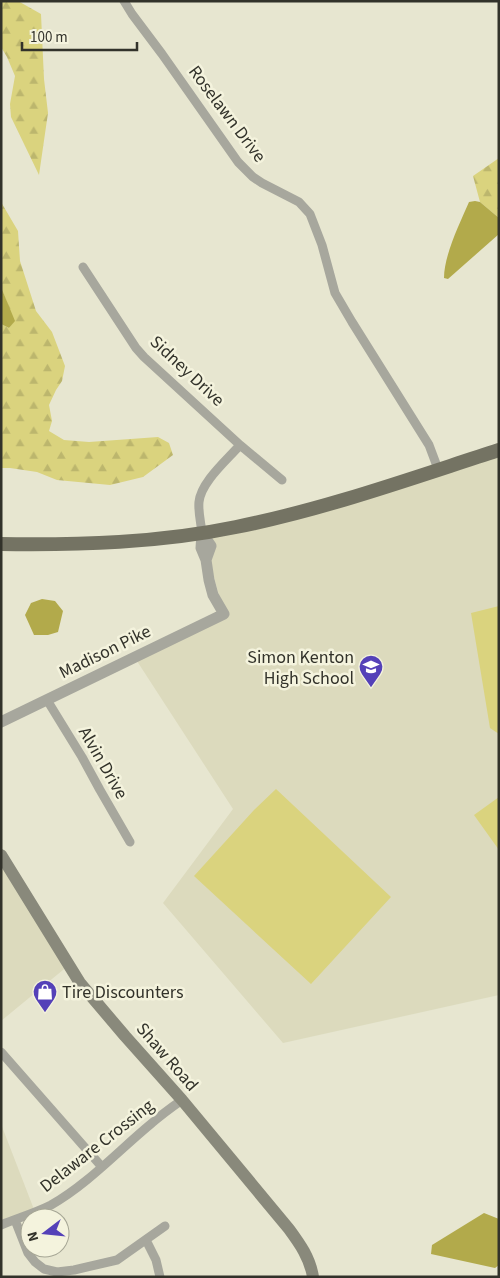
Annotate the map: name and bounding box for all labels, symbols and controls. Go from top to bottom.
scale bar [22,20,138,52]
text: 100 m [30,27,68,48]
street label: Roselawn Drive [182,60,272,168]
street label: Sidney Drive [144,330,230,412]
street label: Madison Pike [55,619,155,685]
place label: Simon Kenton High School [247,645,354,691]
school or university icon: Simon Kenton High School [358,654,384,688]
street label: Alvin Drive [72,722,134,804]
shop icon: Tire Discounters [32,979,58,1013]
place label: Tire Discounters [62,980,183,1005]
street label: Shaw Road [130,1017,204,1097]
street label: Delaware Crossing [35,1093,159,1199]
north arrow [20,1208,70,1258]
text: N [23,1229,44,1244]

